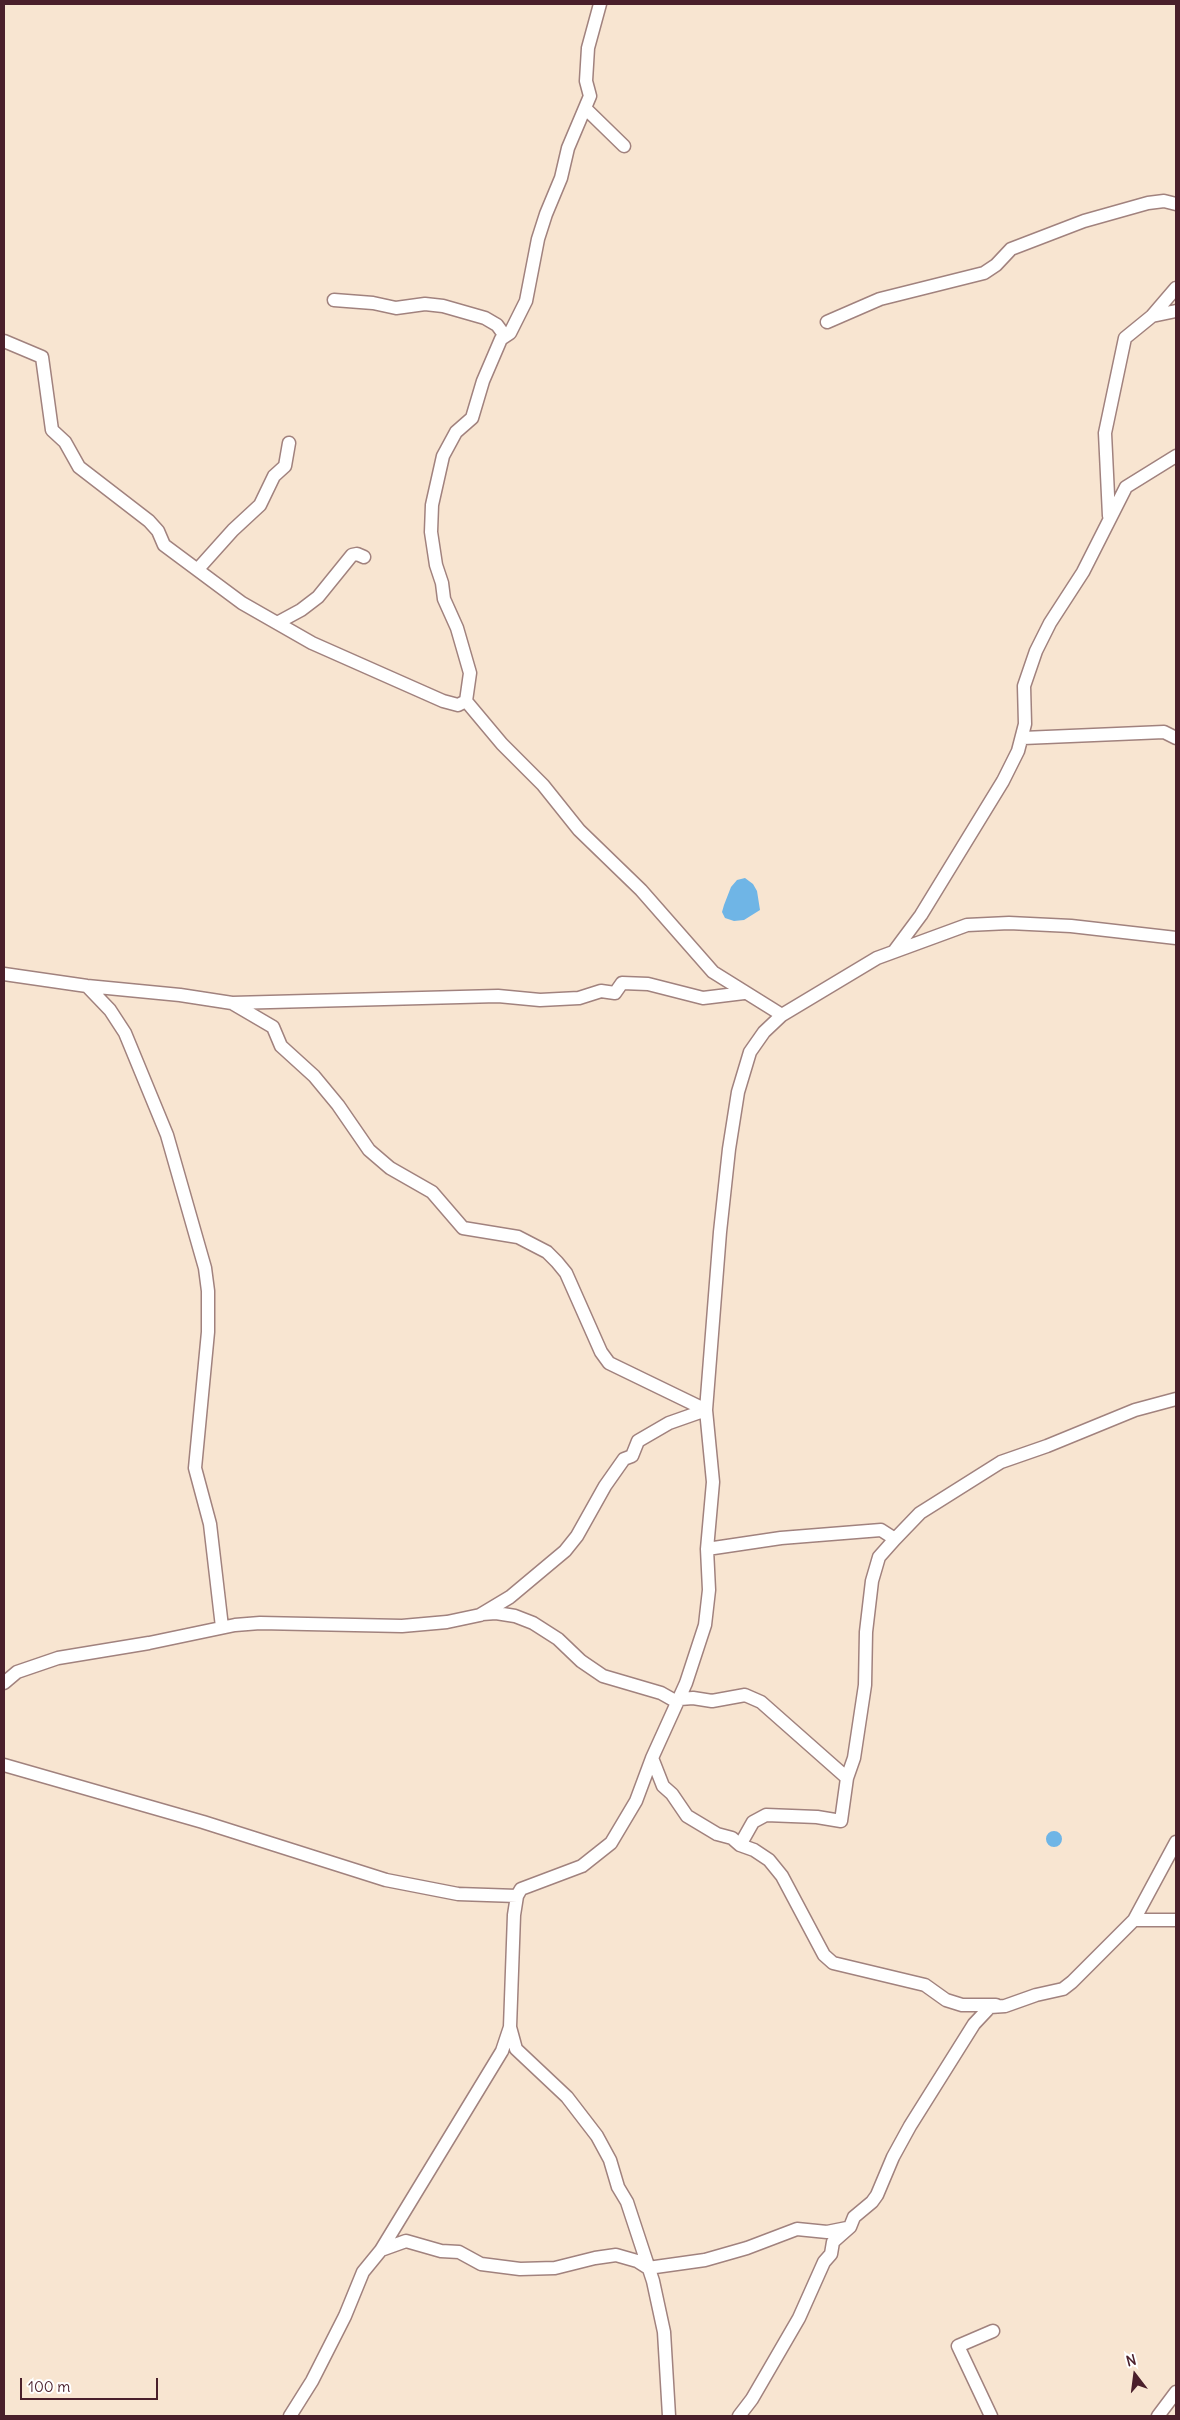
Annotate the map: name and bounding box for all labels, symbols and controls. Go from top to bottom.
north arrow [1110,2350,1160,2400]
text: N [1124,2351,1138,2370]
scale bar [22,2368,160,2400]
text: 100 m [28,2377,70,2396]

